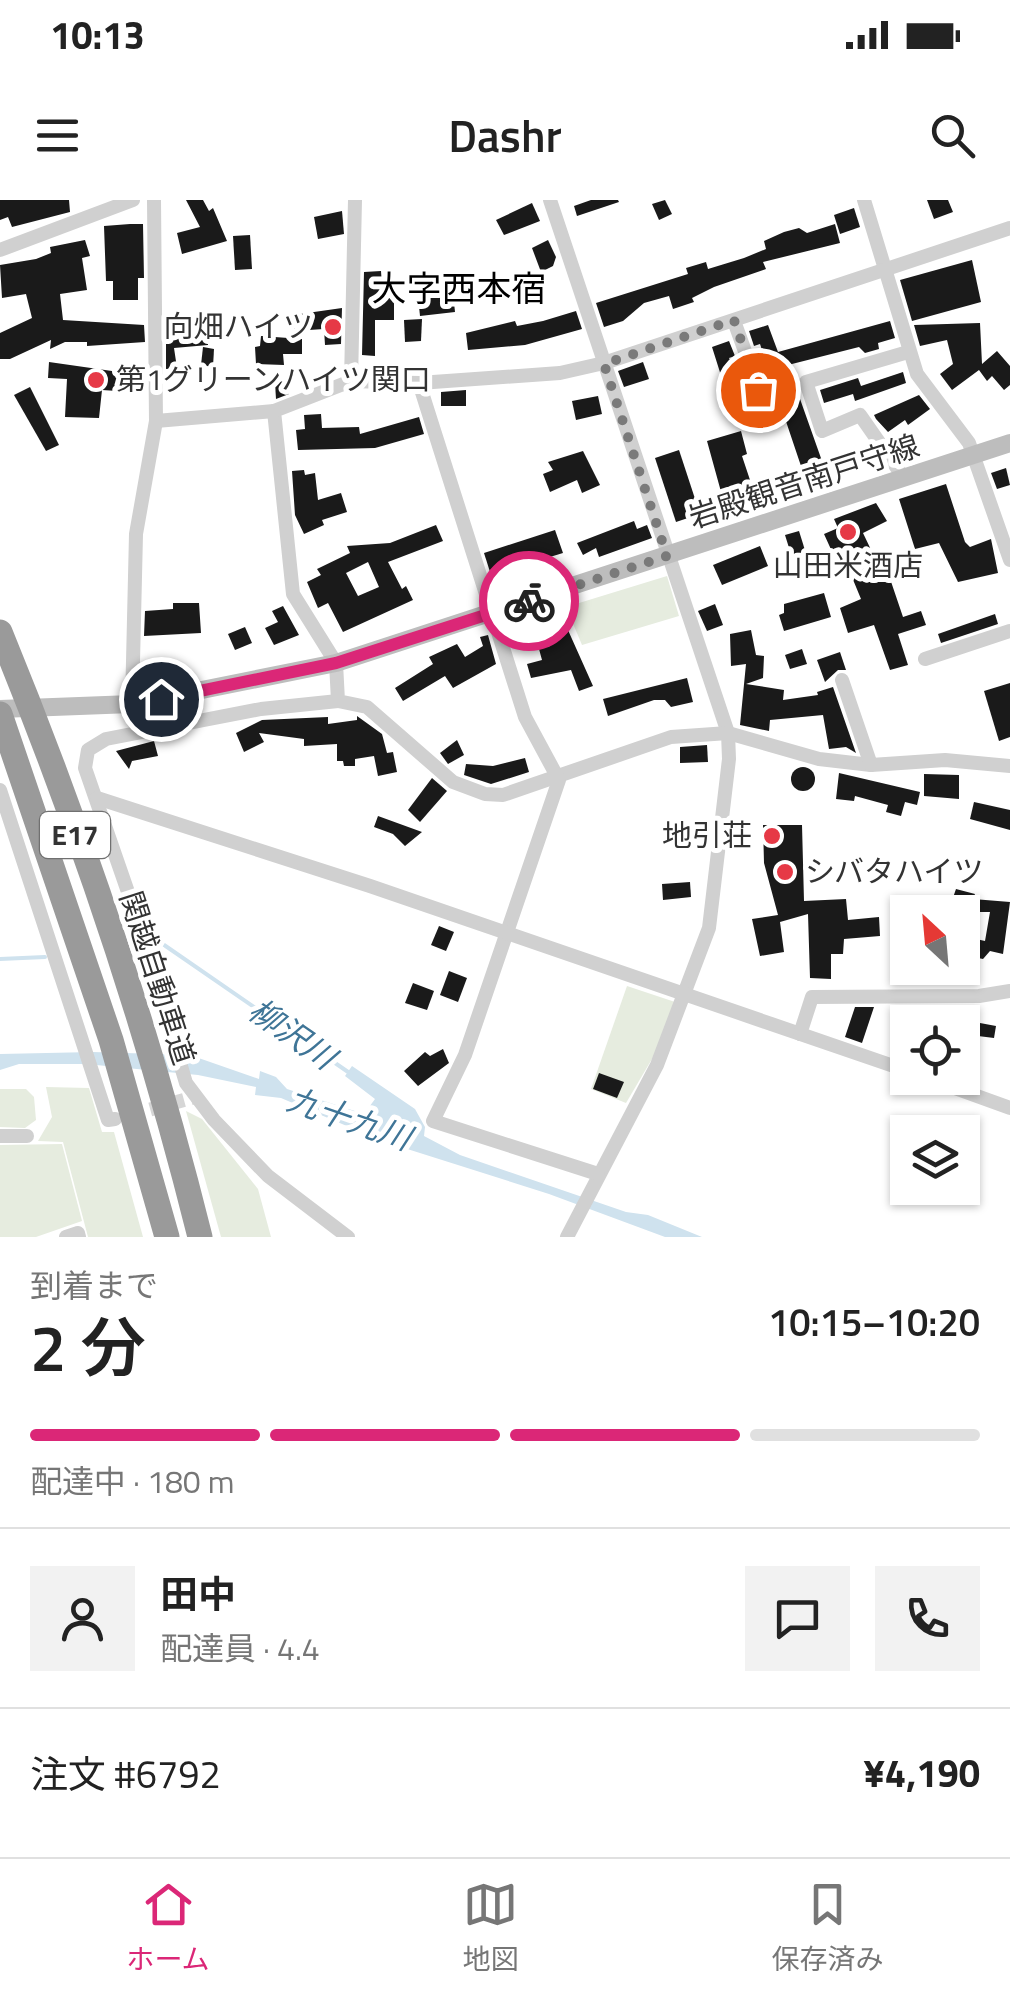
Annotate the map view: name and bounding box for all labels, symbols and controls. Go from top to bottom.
text: 10:13 [50,6,145,64]
text: Dashr [448,101,562,169]
icon: menu [30,108,85,163]
icon: search [925,108,980,163]
district label: 大字西本宿 [371,261,547,315]
place label: 向畑ハイツ [164,303,313,349]
marker: 向畑ハイツ [322,316,344,338]
pin [716,348,801,433]
place label: 第1グリーンハイツ関口 [116,356,431,402]
icon: bag [731,363,786,418]
marker: 第1グリーンハイツ関口 [85,369,107,391]
street label: 岩殿観音南戸守線 [682,422,925,540]
marker: 山田米酒店 [837,521,859,543]
place label: 山田米酒店 [773,542,923,588]
courier [479,551,579,651]
icon: bike [502,574,557,629]
pin [119,657,204,742]
icon: home [134,672,189,727]
road number: E17 [40,812,110,858]
place label: 地引荘 [662,812,752,858]
marker: 地引荘 [761,825,783,847]
place label: シバタハイツ [805,848,984,894]
marker: シバタハイツ [774,861,796,883]
street label: 関越自動車道 [108,885,208,1070]
north arrow [890,895,980,985]
map controls [890,895,980,1205]
water label: 柳沢川 [239,986,348,1082]
button: locate [890,1005,980,1095]
water label: 九十九川 [281,1075,420,1163]
button: layers [890,1115,980,1205]
text: 到着まで [30,1261,158,1309]
text: 10:15–10:20 [768,1293,980,1351]
text: 2 分 [30,1297,146,1396]
text: 配達中 · 180 m [30,1457,235,1505]
text: 田中 [160,1565,236,1623]
button: person [30,1566,135,1671]
button: chat [745,1566,850,1671]
button: phone [875,1566,980,1671]
text: 配達員 · 4.4 [160,1624,320,1672]
text: ¥4,190 [864,1744,980,1802]
text: 注文 #6792 [30,1745,221,1803]
tab: ホーム [126,1877,210,1980]
tab: 地図 [463,1877,519,1980]
tab: 保存済み [771,1877,884,1980]

